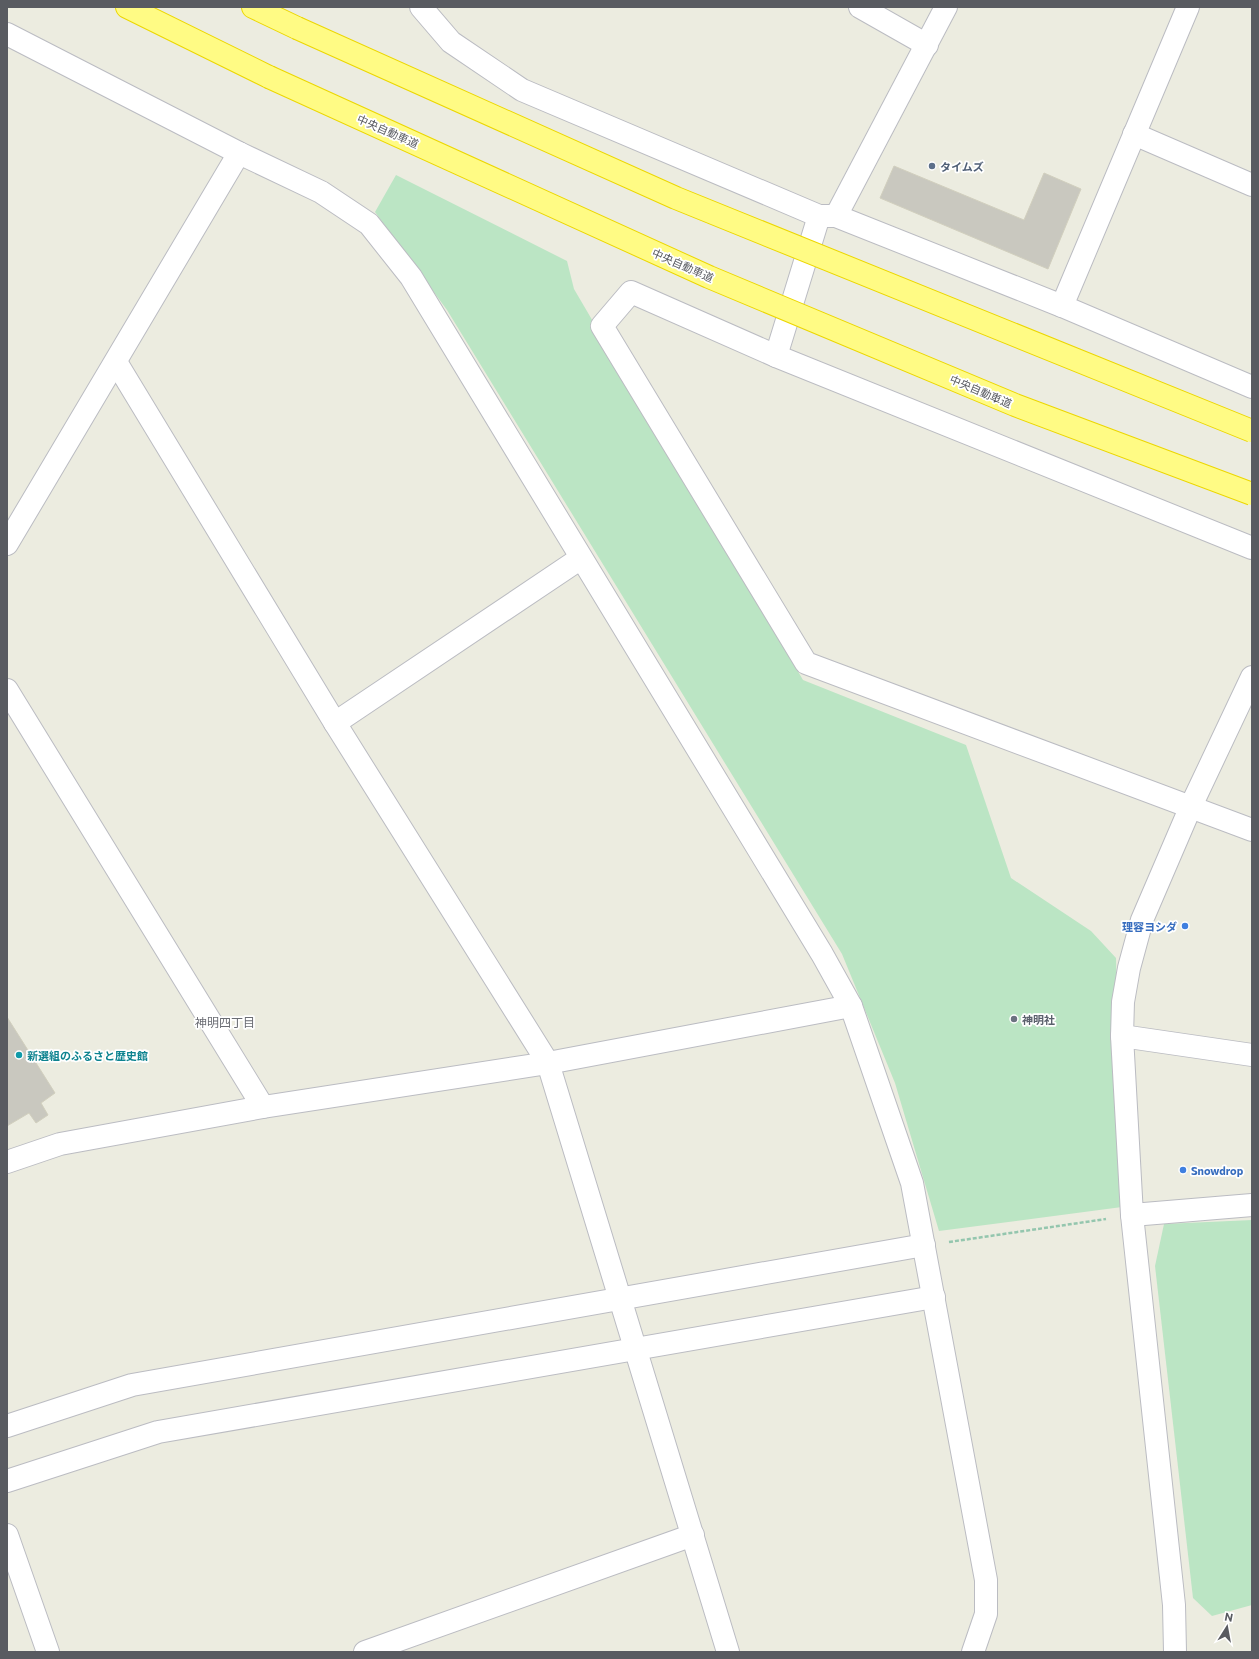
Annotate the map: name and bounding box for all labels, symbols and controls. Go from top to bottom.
street label: 中央自動車道 [355,112,421,150]
place label: タイムズ [940,160,984,173]
marker: タイムズ [927,161,937,171]
street label: 中央自動車道 [650,246,716,284]
street label: 中央自動車道 [948,372,1014,410]
place label: 理容ヨシダ [1122,920,1177,933]
marker: 理容ヨシダ [1180,921,1190,931]
place label: 神明社 [1022,1013,1055,1026]
marker: 神明社 [1009,1014,1019,1024]
district label: 神明四丁目 [195,1015,255,1029]
place label: 新選組のふるさと歴史館 [27,1049,148,1062]
marker: 新選組のふるさと歴史館 [14,1050,24,1060]
place label: Snowdrop [1191,1164,1244,1177]
marker: Snowdrop [1178,1165,1188,1175]
north arrow [1207,1607,1247,1647]
text: N [1224,1610,1234,1624]

